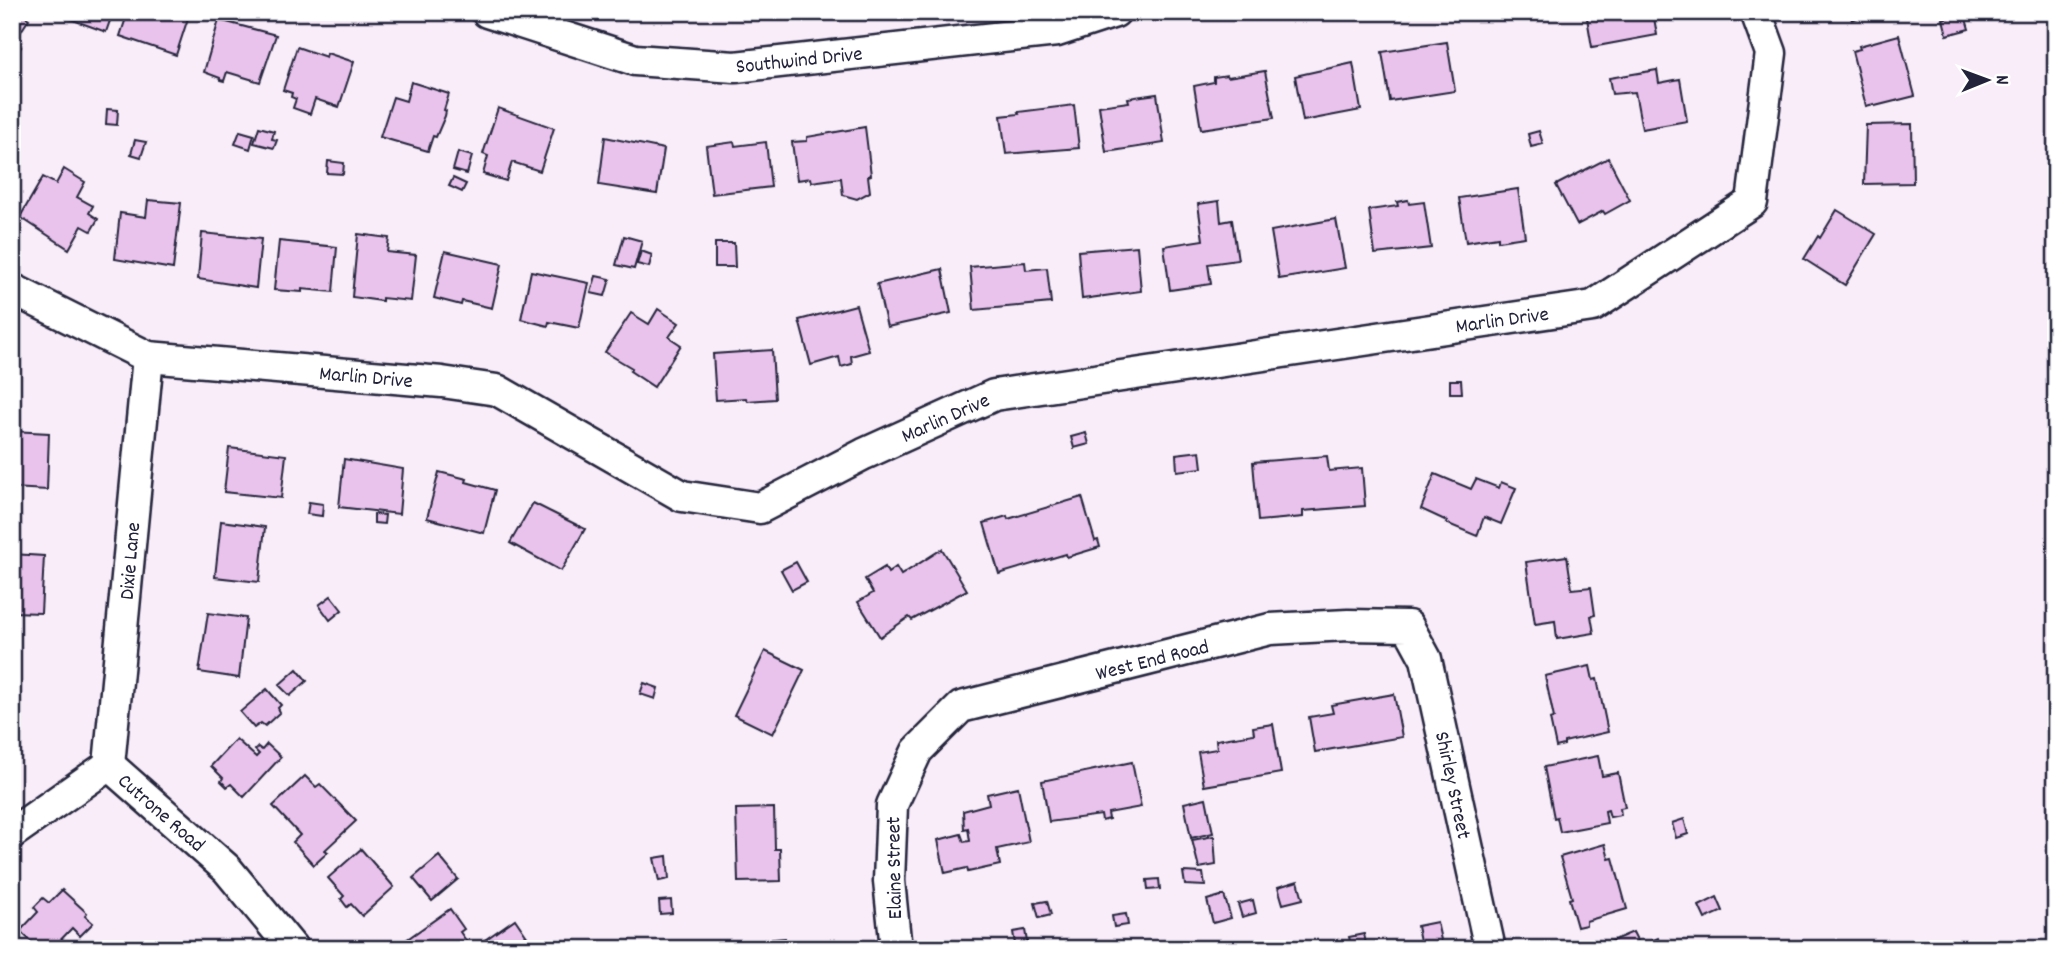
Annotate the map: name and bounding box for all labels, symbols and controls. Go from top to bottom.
street label: Southwind Drive [734,40,864,84]
north arrow [1952,46,2022,116]
text: N [1987,75,2014,85]
street label: Marlin Drive [1454,301,1551,343]
street label: Marlin Drive [318,360,414,398]
street label: Marlin Drive [897,387,995,453]
street label: Dixie Lane [114,521,150,601]
street label: West End Road [1093,633,1213,690]
street label: Shirley Street [1425,729,1477,842]
street label: Cutrone Road [110,768,210,861]
street label: Elaine Street [880,816,912,920]

